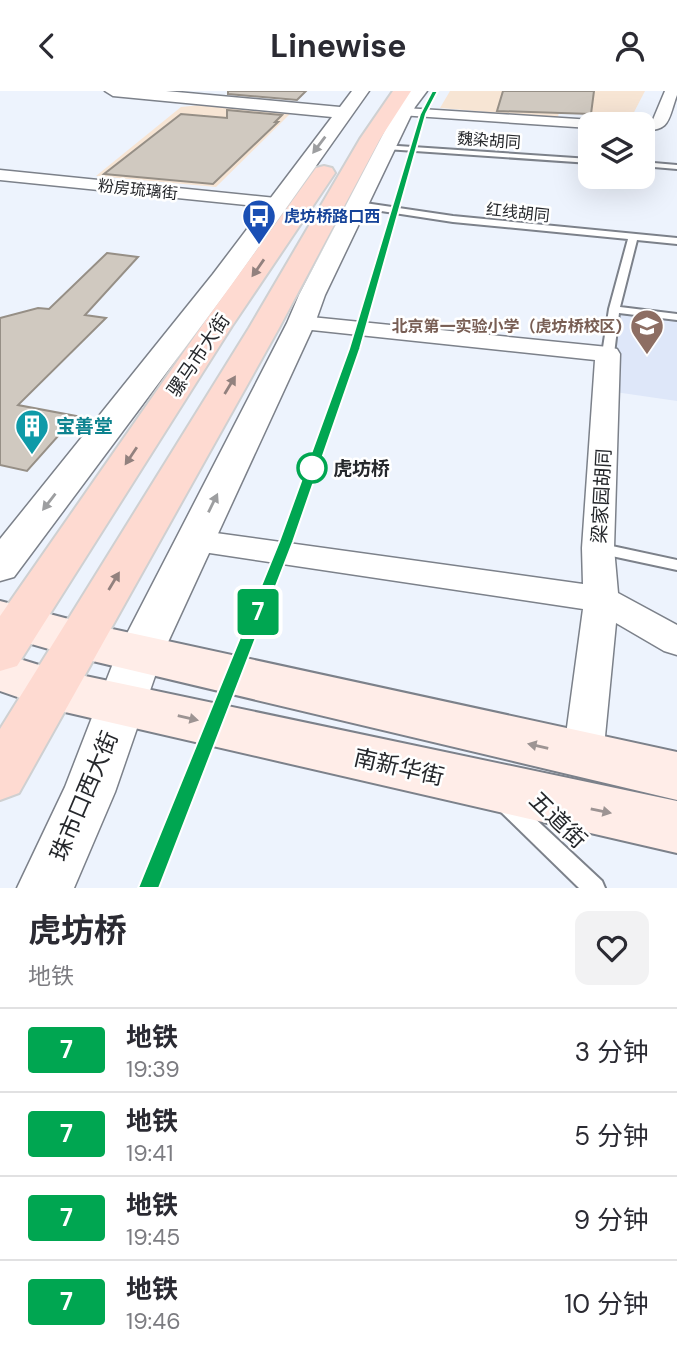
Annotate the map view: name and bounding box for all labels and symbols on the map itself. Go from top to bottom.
street label: 魏染胡同 [456,128,522,153]
one-way arrow [312,136,326,154]
street label: 粉房琉璃街 [97,175,179,204]
bus stop icon: 虎坊桥路口西 [240,197,278,246]
street label: 红线胡同 [485,199,551,226]
place label: 虎坊桥路口西 [284,206,380,227]
one-way arrow [251,259,265,277]
school or university icon: 北京第一实验小学（虎坊桥校区) [628,307,666,356]
street label: 骡马市大街 [161,309,235,402]
place label: 北京第一实验小学（虎坊桥校区) [392,316,622,337]
one-way arrow [224,376,236,395]
building icon: 宝善堂 [13,407,51,456]
place label: 宝善堂 [56,414,113,439]
one-way arrow [124,446,137,466]
street label: 梁家园胡同 [587,448,616,544]
marker: 虎坊桥 [297,453,327,483]
place label: 虎坊桥 [333,456,390,481]
one-way arrow [42,493,57,511]
one-way arrow [207,493,218,513]
one-way arrow [108,572,121,591]
line badge: 7 [235,589,281,635]
one-way arrow [177,713,199,724]
street label: 珠市口西大街 [43,727,125,865]
one-way arrow [527,740,549,751]
street label: 南新华街 [351,742,447,792]
street label: 五道街 [523,785,593,855]
one-way arrow [590,805,612,816]

